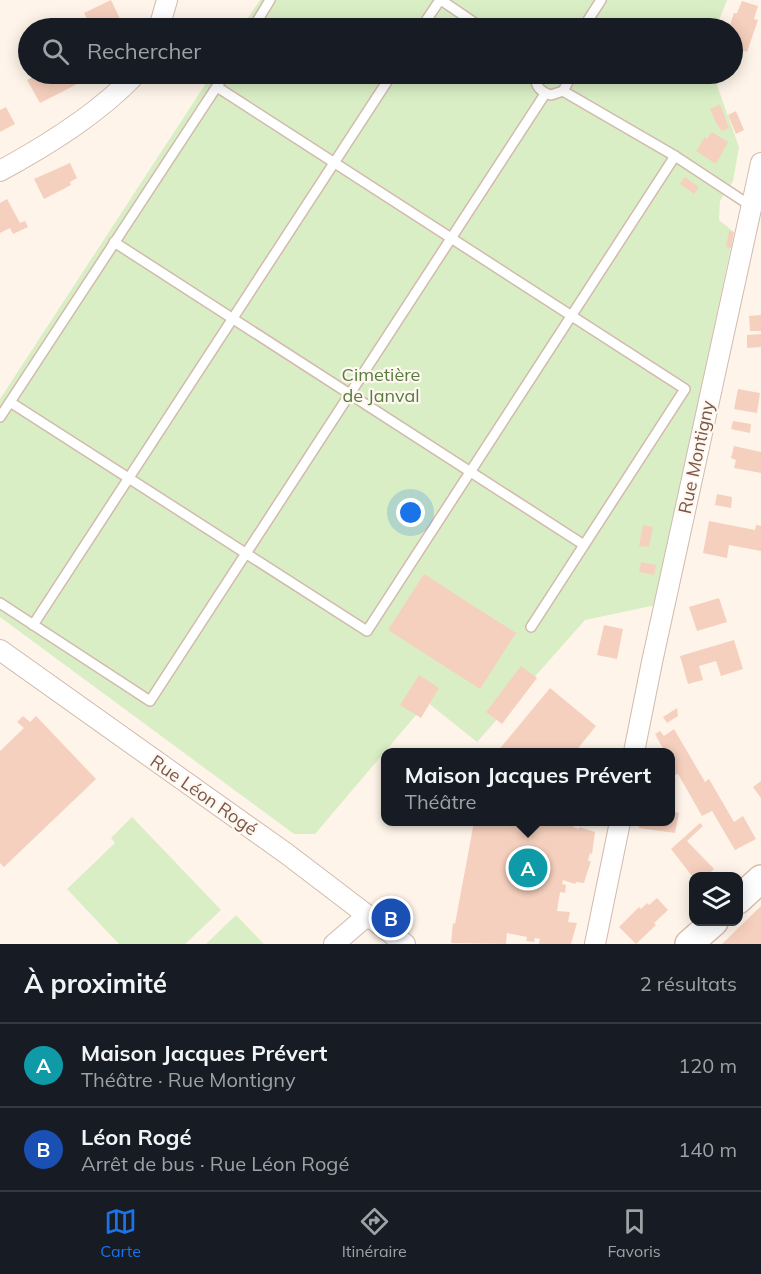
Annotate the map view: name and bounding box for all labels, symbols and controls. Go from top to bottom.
search box [18,18,743,84]
icon: search [39,35,72,68]
text: Rechercher [87,37,201,65]
park label: Cimetière de Janval [342,363,420,407]
street label: Rue Montigny [673,398,719,516]
your location [396,498,425,527]
popup [381,748,675,826]
street label: Rue Léon Rogé [146,750,262,840]
text: Maison Jacques Prévert [405,761,651,789]
text: Théâtre [405,789,477,814]
pin: A [508,846,548,890]
map controls [689,872,743,926]
button: layers [689,872,743,926]
pin: B [372,896,410,940]
text: À proximité [24,967,167,1000]
text: 2 résultats [640,971,737,996]
text: Maison Jacques Prévert [81,1039,327,1067]
text: A [36,1053,51,1078]
text: 120 m [678,1053,737,1078]
text: Théâtre · Rue Montigny [81,1067,296,1092]
text: Léon Rogé [81,1123,192,1151]
text: B [37,1137,50,1162]
text: 140 m [678,1137,737,1162]
text: Arrêt de bus · Rue Léon Rogé [81,1151,349,1176]
tab: Carte [100,1205,141,1261]
tab: Itinéraire [342,1205,407,1261]
tab: Favoris [607,1205,661,1261]

